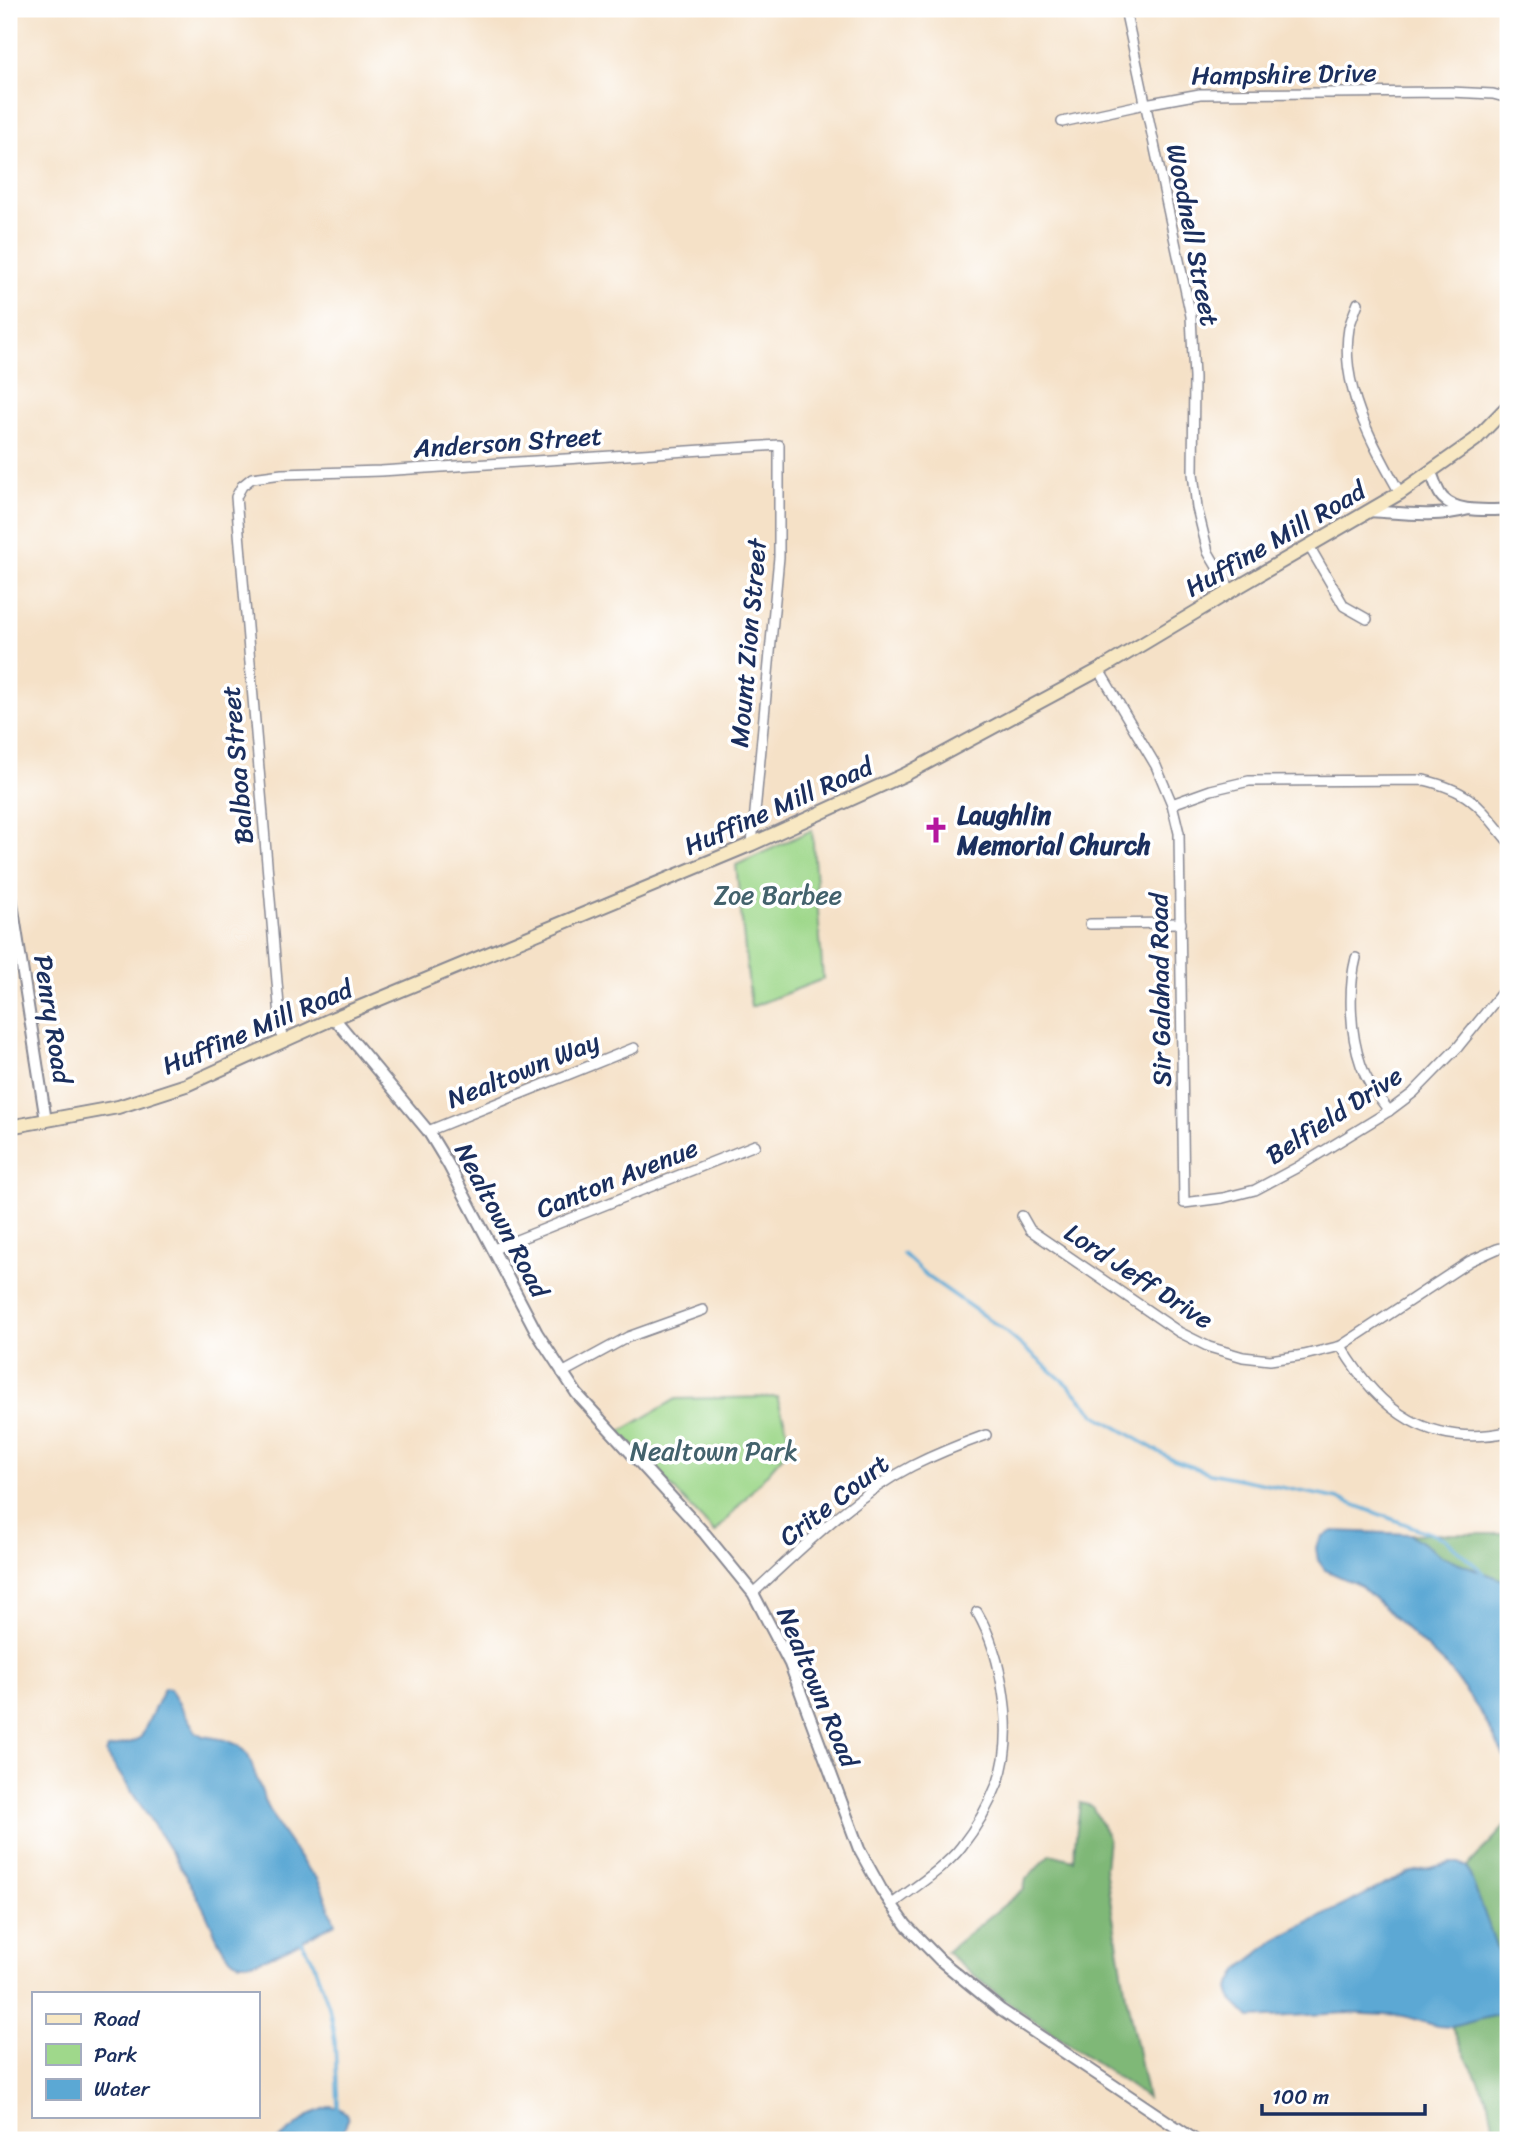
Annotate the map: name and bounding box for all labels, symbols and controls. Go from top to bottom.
street label: Hampshire Drive [1191,49,1377,99]
street label: Woodnell Street [1153,140,1233,330]
street label: Anderson Street [411,412,604,472]
street label: Huffine Mill Road [1176,467,1376,610]
street label: Mount Zion Street [716,535,780,749]
street label: Balboa Street [207,684,267,846]
street label: Huffine Mill Road [676,743,882,868]
place label: Laughlin Memorial Church [956,792,1151,868]
church icon: Laughlin Memorial Church [921,815,951,845]
park label: Zoe Barbee [714,872,842,918]
street label: Sir Galahad Road [1135,891,1185,1087]
street label: Penry Road [20,951,86,1089]
street label: Huffine Mill Road [155,965,362,1088]
street label: Nealtown Way [440,1018,607,1122]
street label: Belfield Drive [1256,1053,1412,1177]
street label: Canton Avenue [529,1125,705,1231]
street label: Nealtown Road [442,1134,563,1308]
street label: Lord Jeff Drive [1055,1210,1223,1342]
park label: Nealtown Park [630,1428,798,1474]
street label: Crite Court [768,1442,900,1558]
street label: Nealtown Road [764,1600,873,1777]
legend [32,1992,259,2118]
text: Road [94,2000,141,2038]
text: Park [94,2036,137,2074]
text: Water [94,2070,151,2108]
scale bar [1262,2072,1424,2116]
text: 100 m [1272,2078,1329,2116]

